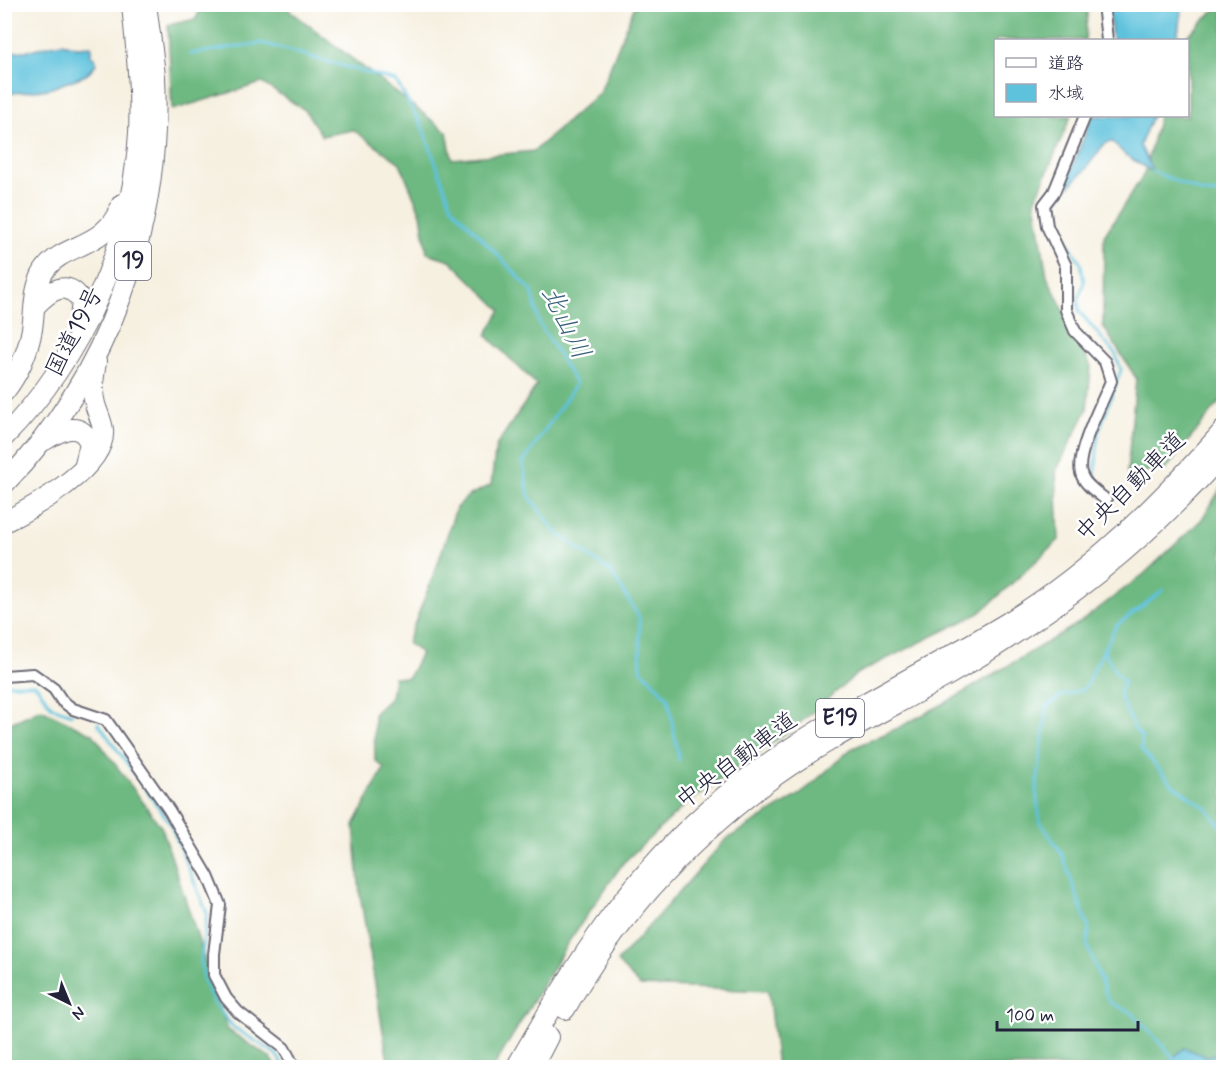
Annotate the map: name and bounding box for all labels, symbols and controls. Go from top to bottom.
legend [994,39,1189,117]
text: 道路 [1048,52,1084,76]
text: 水域 [1048,82,1084,106]
road number: 19 [115,242,151,280]
water label: 北山川 [533,280,597,366]
street label: 国道19号 [39,282,111,382]
street label: 中央自動車道 [1069,425,1193,549]
road number: E19 [816,699,864,737]
street label: 中央自動車道 [670,705,804,817]
north arrow [39,973,99,1033]
scale bar [997,994,1138,1032]
text: N [67,1002,89,1024]
text: 100 m [1006,1004,1054,1028]

